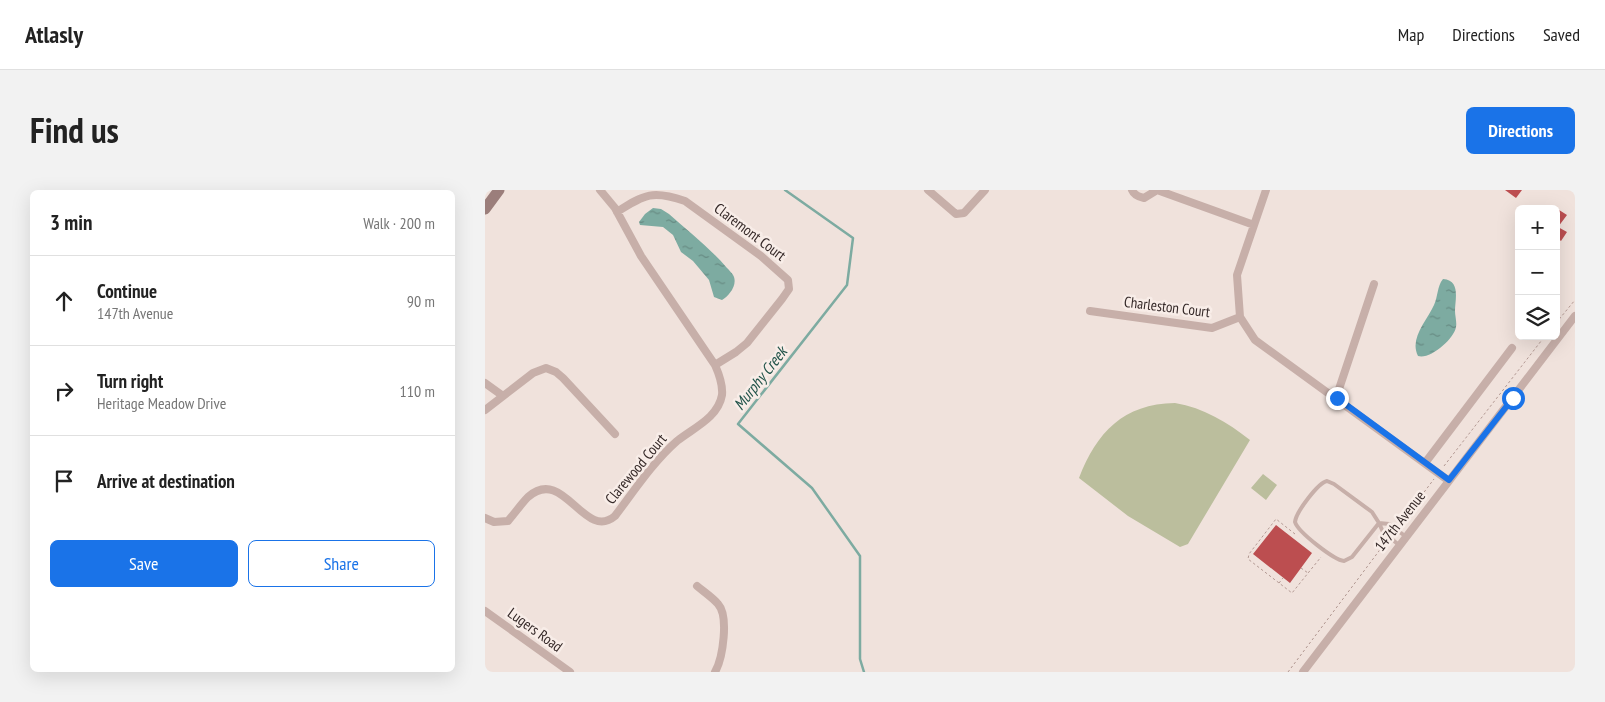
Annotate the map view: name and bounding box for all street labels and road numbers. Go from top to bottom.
street label: Claremont Court [711,198,790,265]
street label: Charleston Court [1123,292,1211,321]
street label: Clarewood Court [601,430,671,508]
street label: 147th Avenue [1370,487,1429,555]
street label: Lugers Road [504,603,566,656]

